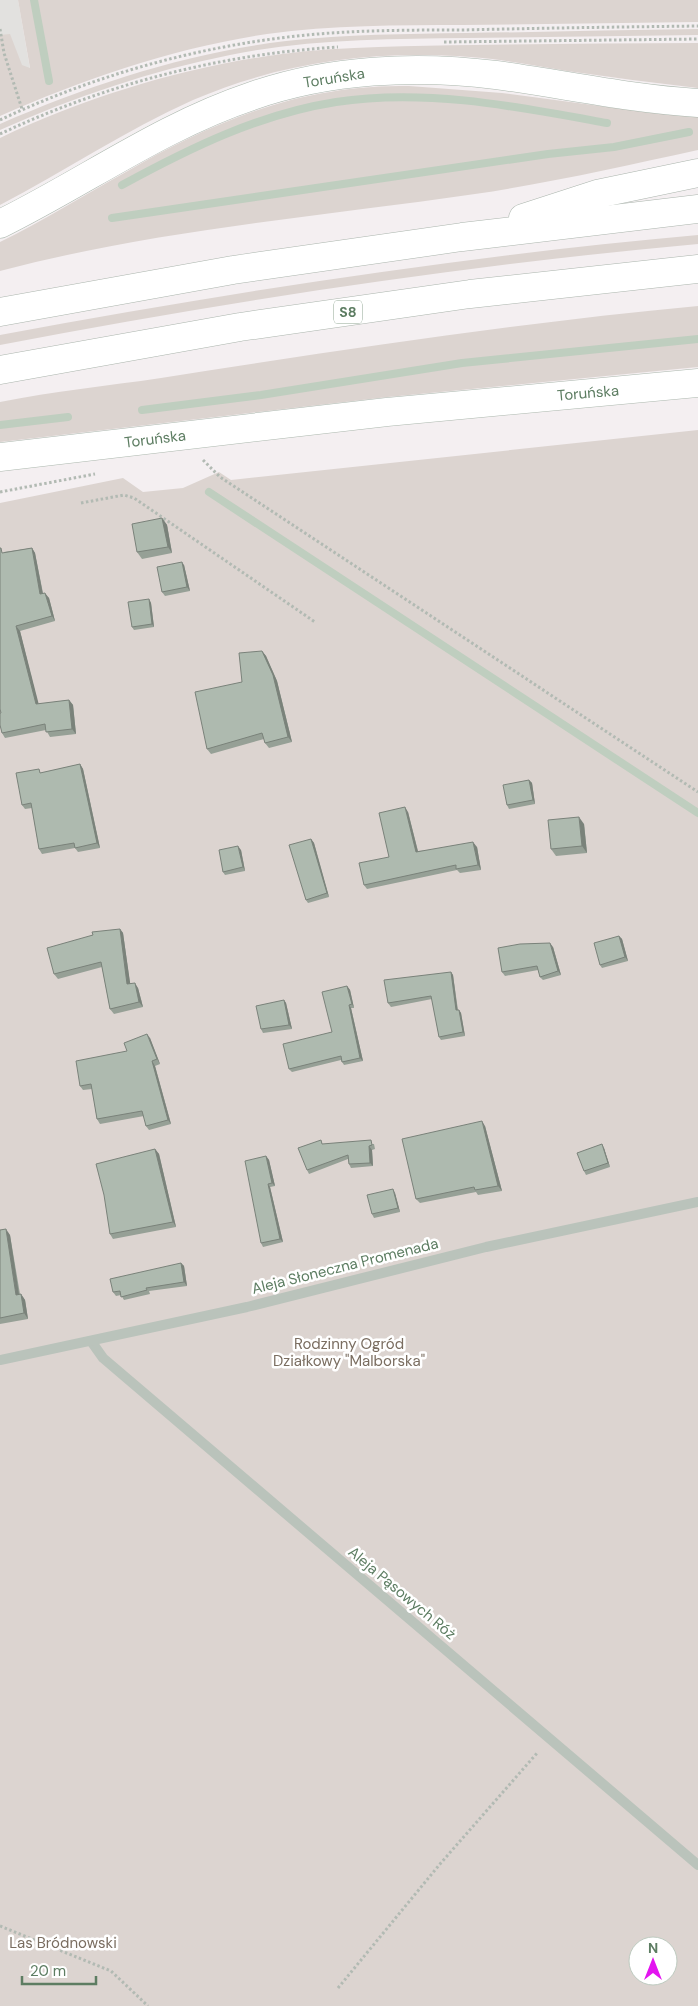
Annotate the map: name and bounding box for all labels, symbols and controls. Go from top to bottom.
street label: Toruńska [302,63,366,93]
road number: S8 [334,300,362,324]
street label: Toruńska [556,380,620,406]
street label: Toruńska [123,425,187,453]
street label: Aleja Słoneczna Promenada [250,1233,440,1299]
park label: Rodzinny Ogród Działkowy "Malborska" [273,1334,425,1371]
street label: Aleja Pąsowych Róż [344,1542,460,1644]
park label: Las Bródnowski [9,1933,117,1953]
north arrow [628,1936,678,1986]
text: N [648,1939,658,1957]
scale bar [22,1954,96,1986]
text: 20 m [30,1961,66,1981]

